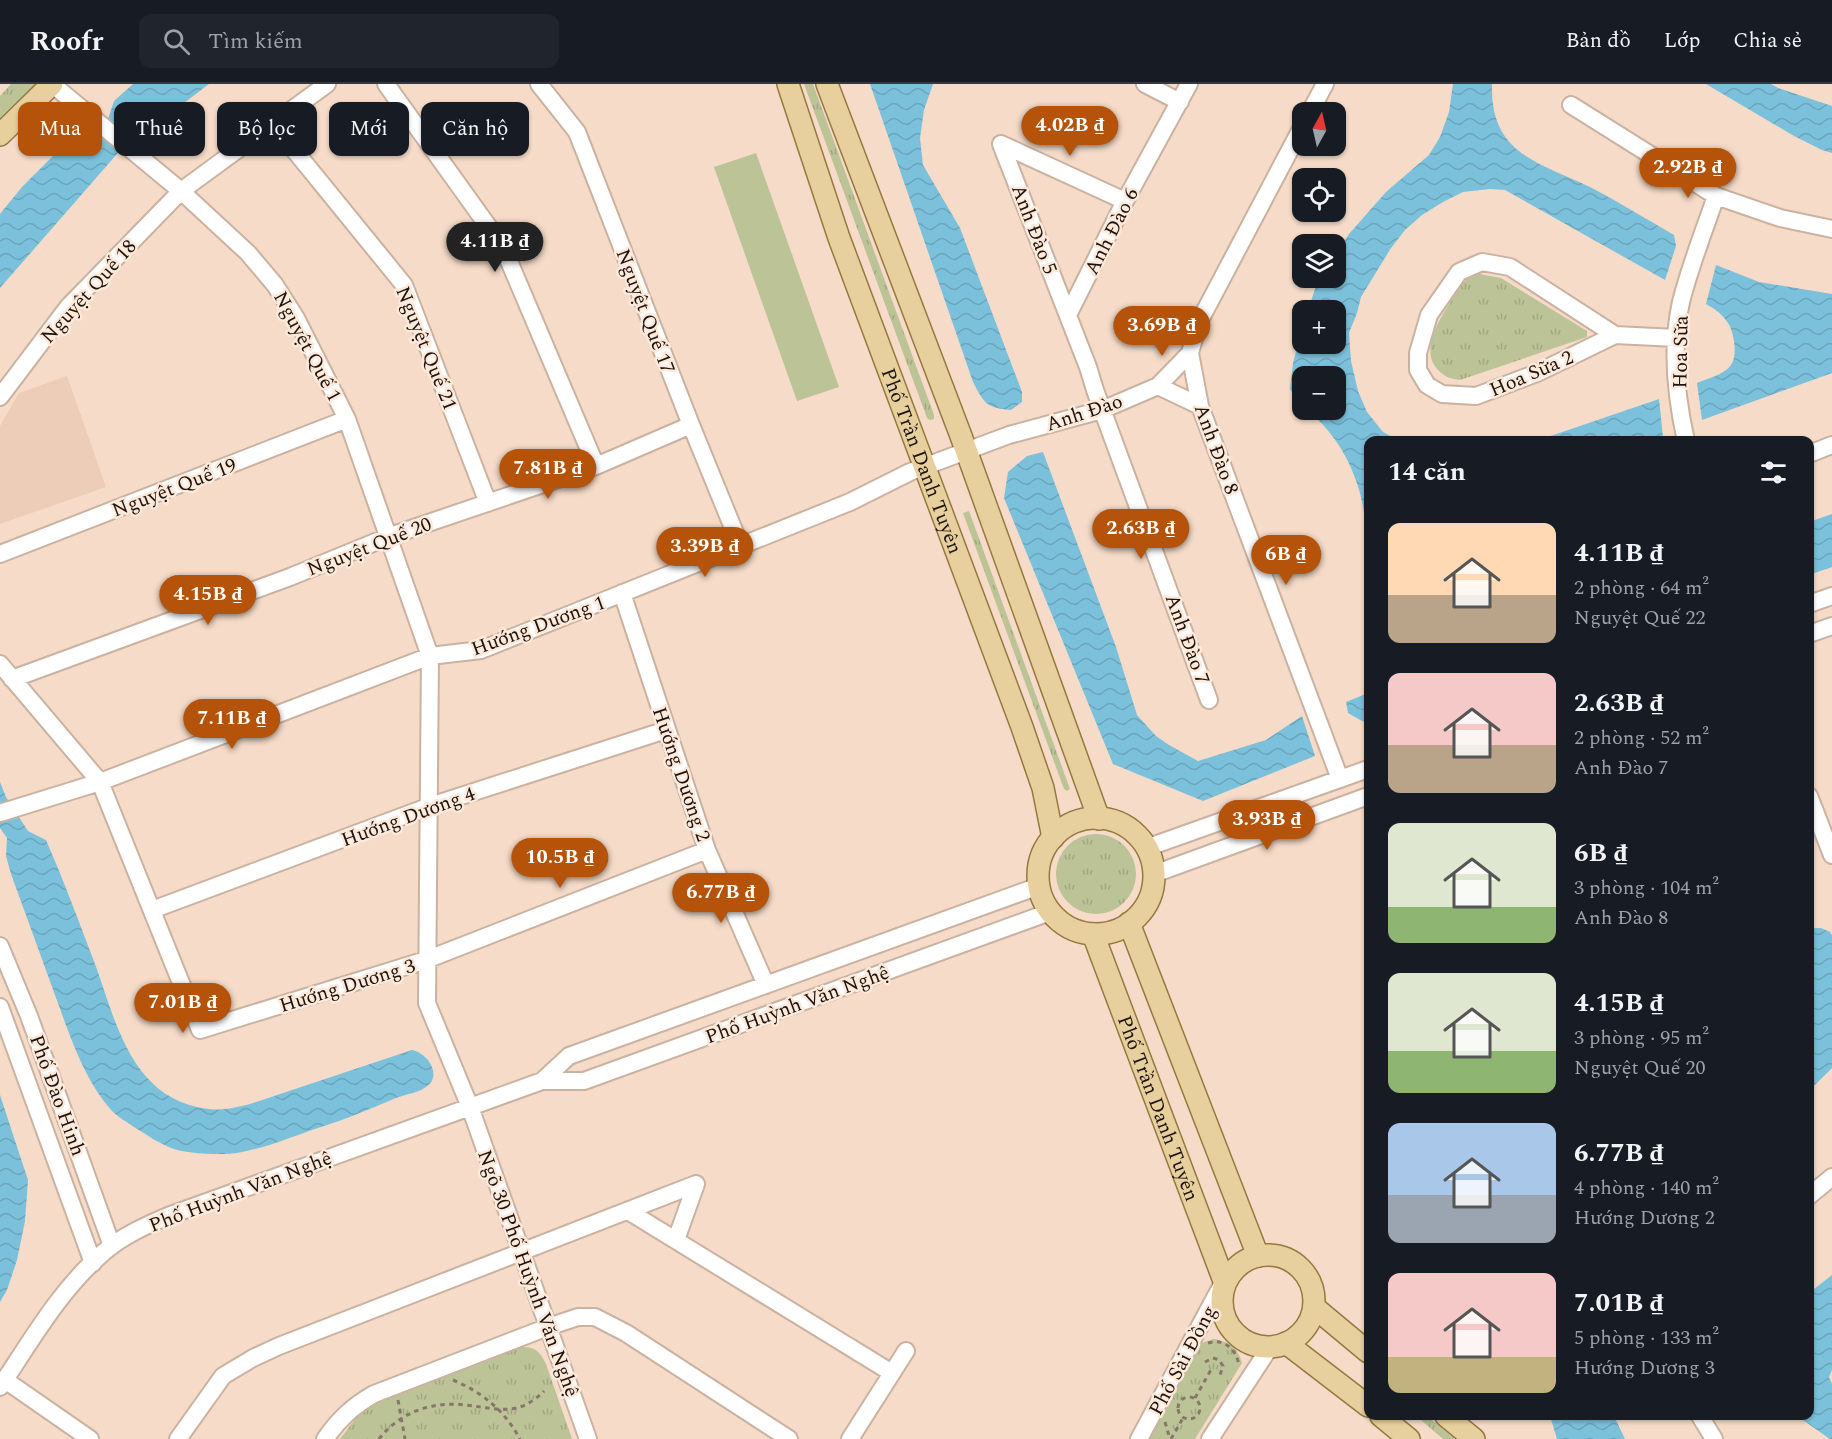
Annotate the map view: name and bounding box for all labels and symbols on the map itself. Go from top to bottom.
north arrow [1292,102,1346,156]
pin: 4.02B ₫ [1015,106,1125,157]
pin: 2.92B ₫ [1633,148,1743,199]
street label: Anh Đào 5 [1003,180,1065,279]
street label: Anh Đào 6 [1077,183,1147,280]
pin: 4.11B ₫ [440,222,550,273]
street label: Nguyệt Quế 18 [34,233,144,351]
street label: Nguyệt Quế 17 [607,245,683,378]
street label: Nguyệt Quế 21 [388,282,465,415]
street label: Nguyệt Quế 1 [265,286,349,407]
pin: 3.69B ₫ [1107,306,1217,357]
street label: Hoa Sữa [1665,315,1697,389]
street label: Hoa Sữa 2 [1485,343,1578,405]
street label: Phố Trần Danh Tuyên [873,364,970,558]
street label: Anh Đào [1042,386,1127,439]
street label: Anh Đào 8 [1186,400,1246,499]
pin: 7.81B ₫ [493,449,603,500]
street label: Nguyệt Quế 19 [108,450,241,526]
street label: Nguyệt Quế 20 [303,509,436,585]
pin: 2.63B ₫ [1086,509,1196,560]
pin: 3.39B ₫ [650,527,760,578]
pin: 6B ₫ [1250,535,1322,586]
pin: 4.15B ₫ [153,575,263,626]
street label: Hướng Dương 1 [467,588,610,664]
street label: Anh Đào 7 [1157,590,1217,689]
pin: 7.11B ₫ [177,699,287,750]
street label: Hướng Dương 2 [644,703,718,846]
street label: Hướng Dương 4 [337,779,480,855]
pin: 3.93B ₫ [1212,800,1322,851]
pin: 10.5B ₫ [505,838,615,889]
pin: 6.77B ₫ [666,873,776,924]
street label: Hướng Dương 3 [276,951,419,1021]
street label: Phố Huỳnh Văn Nghệ [701,958,894,1052]
pin: 7.01B ₫ [128,983,238,1034]
street label: Phố Trần Danh Tuyên [1109,1011,1207,1206]
street label: Phố Đào Hinh [21,1031,93,1160]
street label: Phố Huỳnh Văn Nghệ [145,1143,336,1241]
street label: Ngõ 30 Phố Huỳnh Văn Nghệ [469,1145,587,1401]
street label: Phố Sài Đồng [1141,1300,1225,1421]

